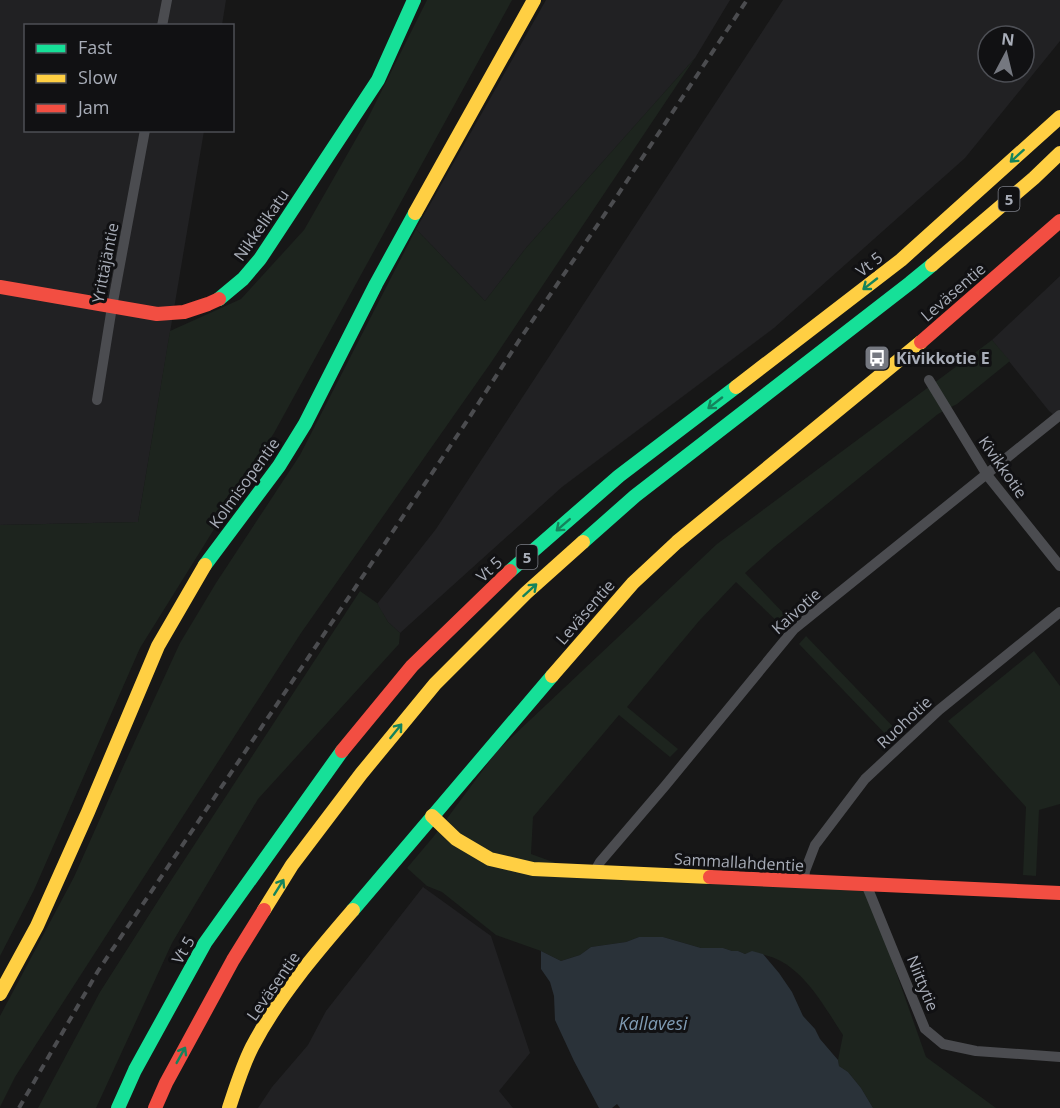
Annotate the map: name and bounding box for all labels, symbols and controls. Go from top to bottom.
legend [24,24,234,132]
north arrow [976,24,1036,84]
text: N [1000,27,1016,51]
text: Fast [78,35,112,59]
text: Slow [78,65,117,89]
text: Jam [76,95,110,119]
one-way arrow [1009,149,1024,163]
street label: Nikkelikatu [228,185,294,265]
road number: 5 [998,187,1020,211]
street label: Yrittäjäntie [86,221,124,305]
street label: Vt 5 [851,247,887,281]
street label: Leväsentie [916,258,990,326]
one-way arrow [862,277,878,290]
bus stop icon: Kivikkotie E [862,343,892,373]
place label: Kivikkotie E [896,347,990,369]
one-way arrow [708,396,724,409]
street label: Kivikkotie [974,432,1032,502]
street label: Kolmisopentie [204,433,284,533]
one-way arrow [556,518,571,532]
road number: 5 [516,545,538,569]
street label: Vt 5 [471,551,507,587]
street label: Leväsentie [551,575,619,649]
one-way arrow [522,583,537,597]
street label: Kaivotie [767,583,825,639]
street label: Ruohotie [872,691,936,753]
one-way arrow [389,724,403,739]
street label: Sammallahdentie [673,848,805,876]
one-way arrow [273,879,285,896]
street label: Vt 5 [166,932,200,968]
street label: Leväsentie [241,947,305,1025]
street label: Niittytie [902,952,944,1014]
water label: Kallavesi [618,1011,688,1035]
one-way arrow [176,1047,187,1065]

